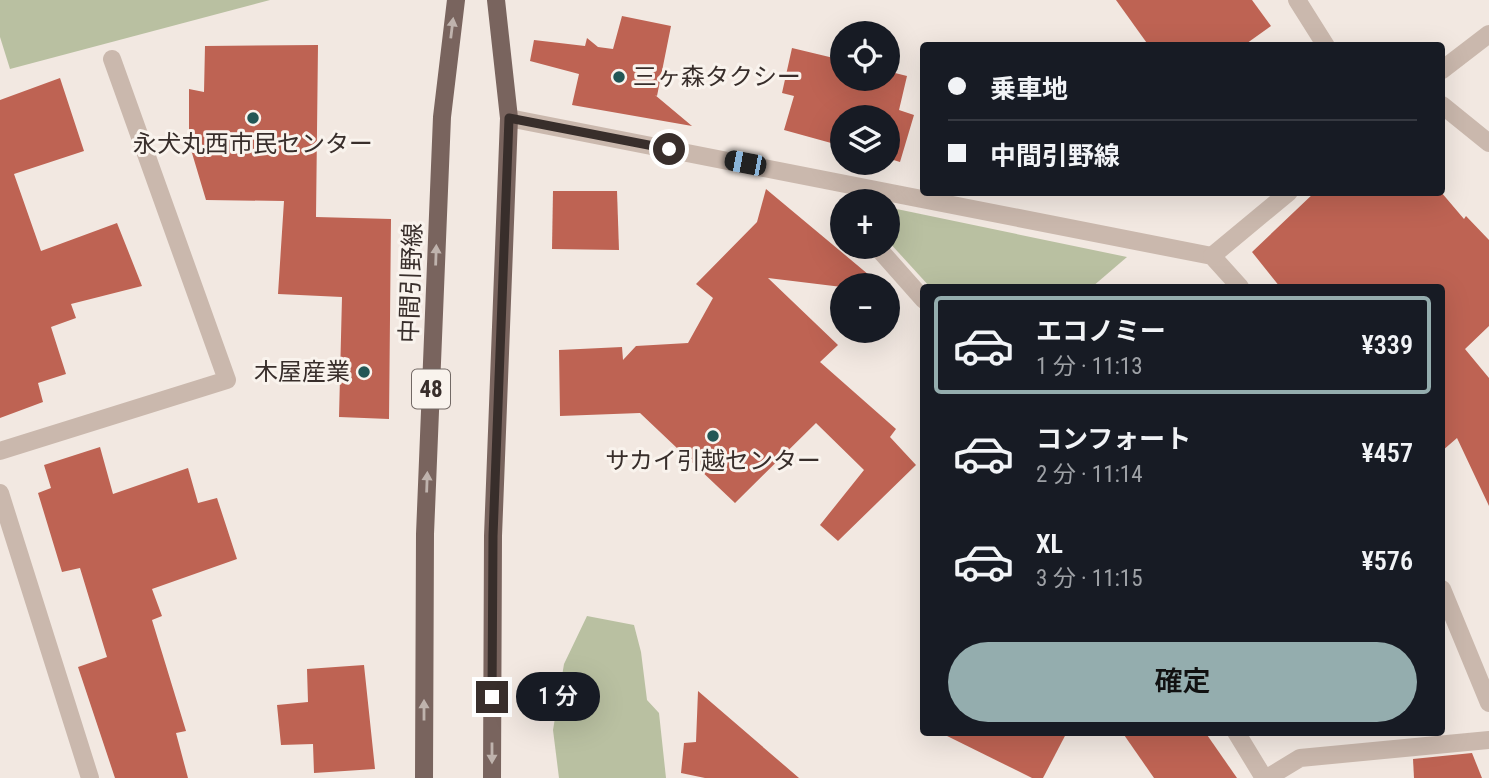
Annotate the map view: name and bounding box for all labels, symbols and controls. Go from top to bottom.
one-way arrow [447,17,458,39]
map controls [830,21,900,343]
button: locate [830,21,900,91]
place label: 三ヶ森タクシー [633,63,801,91]
marker: 三ヶ森タクシー [611,69,627,85]
text: 乗車地 [990,74,1068,104]
button: layers [830,105,900,175]
marker: 永犬丸西市民センター [245,110,261,126]
place label: 永犬丸西市民センター [133,130,373,158]
route start [653,133,685,165]
text: 中間引野線 [990,141,1120,171]
car [723,149,768,177]
button: + [830,189,900,259]
street label: 中間引野線 [395,223,427,343]
one-way arrow [431,244,442,266]
button: − [830,273,900,343]
icon: car [952,314,1015,377]
text: エコノミー [1036,316,1166,346]
text: ¥339 [1361,330,1413,360]
text: 1 分 · 11:13 [1036,353,1143,380]
place label: 木屋産業 [254,358,350,386]
marker: 木屋産業 [356,364,372,380]
road number: 48 [412,370,450,408]
icon: car [952,422,1015,485]
text: コンフォート [1036,424,1191,454]
marker: サカイ引越センター [705,428,721,444]
text: ¥457 [1361,438,1413,468]
place label: サカイ引越センター [605,447,821,475]
text: 2 分 · 11:14 [1036,461,1143,488]
one-way arrow [422,471,433,493]
text: XL [1036,529,1063,559]
icon: car [952,530,1015,593]
text: ¥576 [1361,546,1413,576]
text: 3 分 · 11:15 [1036,565,1143,592]
button: 確定 [948,642,1417,722]
callout: 1 分 [516,672,600,722]
route end [476,681,508,713]
text: 1 分 [538,683,578,710]
one-way arrow [418,699,430,721]
one-way arrow [486,742,498,764]

